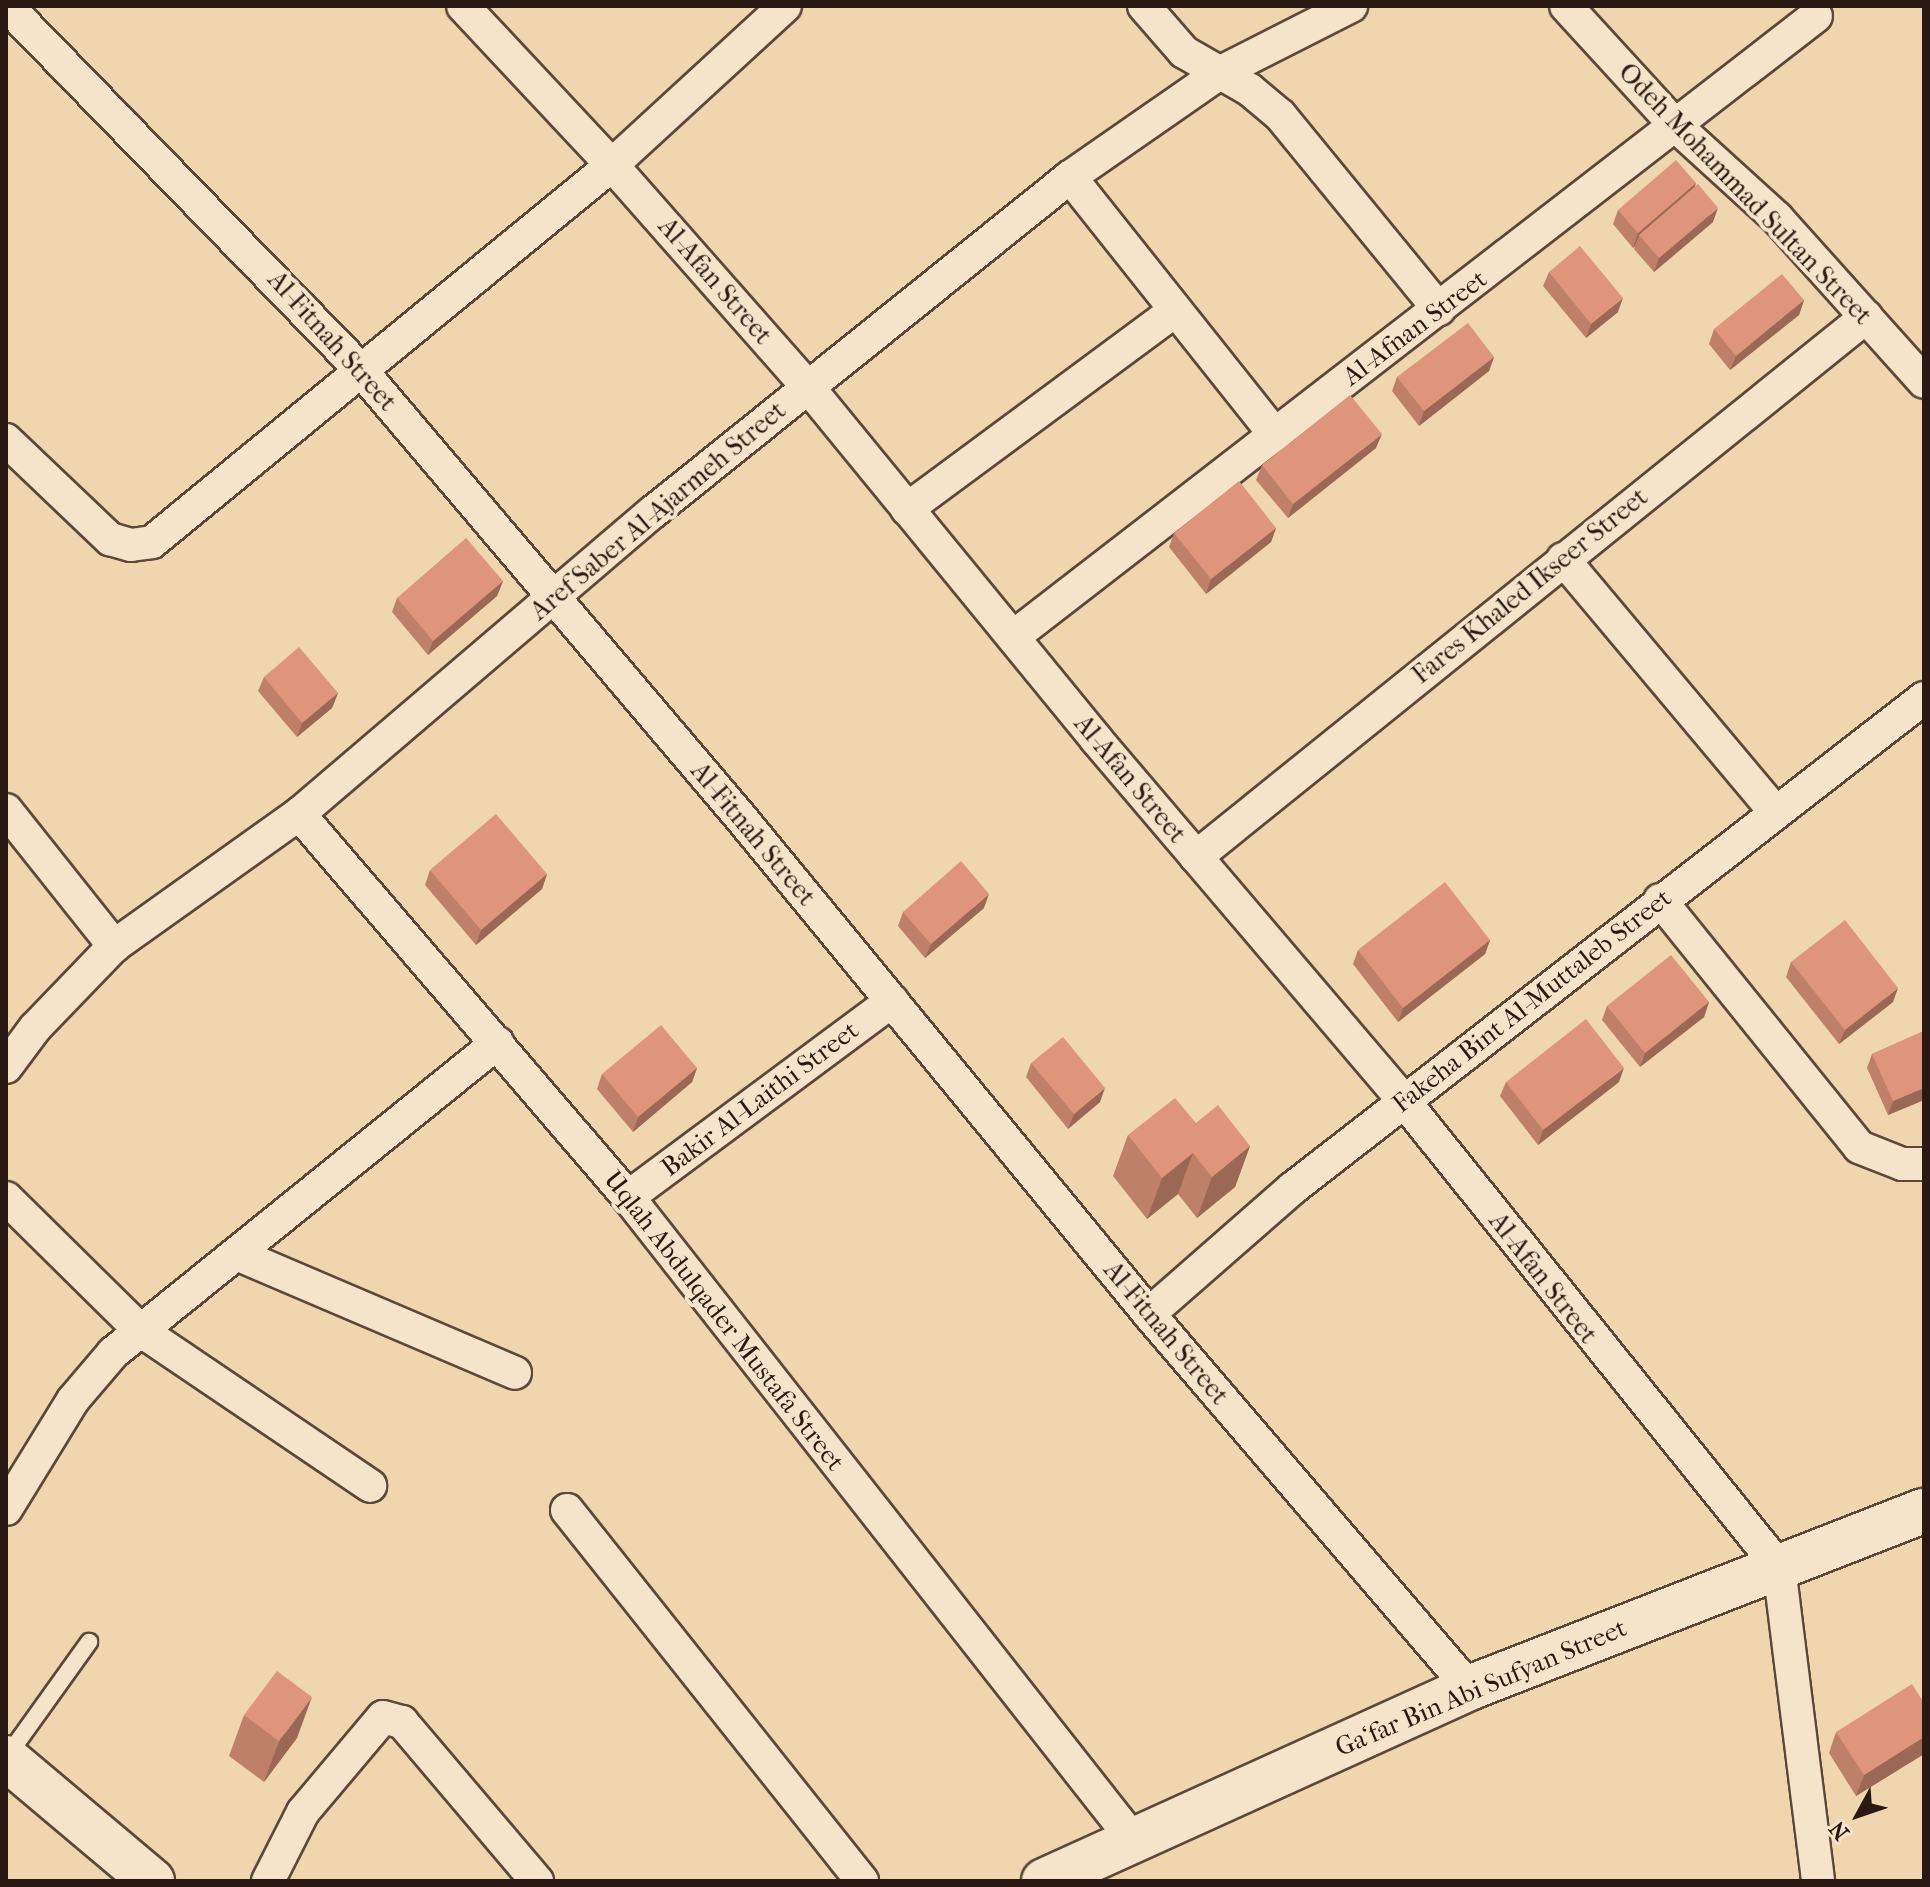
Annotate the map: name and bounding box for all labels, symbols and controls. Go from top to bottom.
street label: Odeh Mohammad Sultan Street [1612,57,1878,331]
street label: Al-Afan Street [652,211,778,351]
street label: Al-Afnan Street [1337,264,1493,392]
street label: Al-Fitnah Street [261,265,403,417]
street label: Aref Saber Al-Ajarmeh Street [524,395,792,627]
street label: Fares Khaled Ikseer Street [1406,481,1654,691]
street label: Al-Afan Street [1067,709,1193,849]
street label: Al-Fitnah Street [684,756,822,912]
street label: Fakeha Bint Al-Muttaleb Street [1386,882,1678,1120]
street label: Bakir Al-Laithi Street [655,1015,865,1183]
street label: Uqlah Abdulqader Mustafa Street [597,1165,851,1477]
street label: Al-Afan Street [1482,1206,1604,1350]
street label: Al-Fitnah Street [1097,1255,1235,1411]
street label: Ga‘far Bin Abi Sufyan Street [1331,1612,1631,1764]
north arrow [1818,1775,1898,1855]
text: N [1824,1816,1855,1845]

